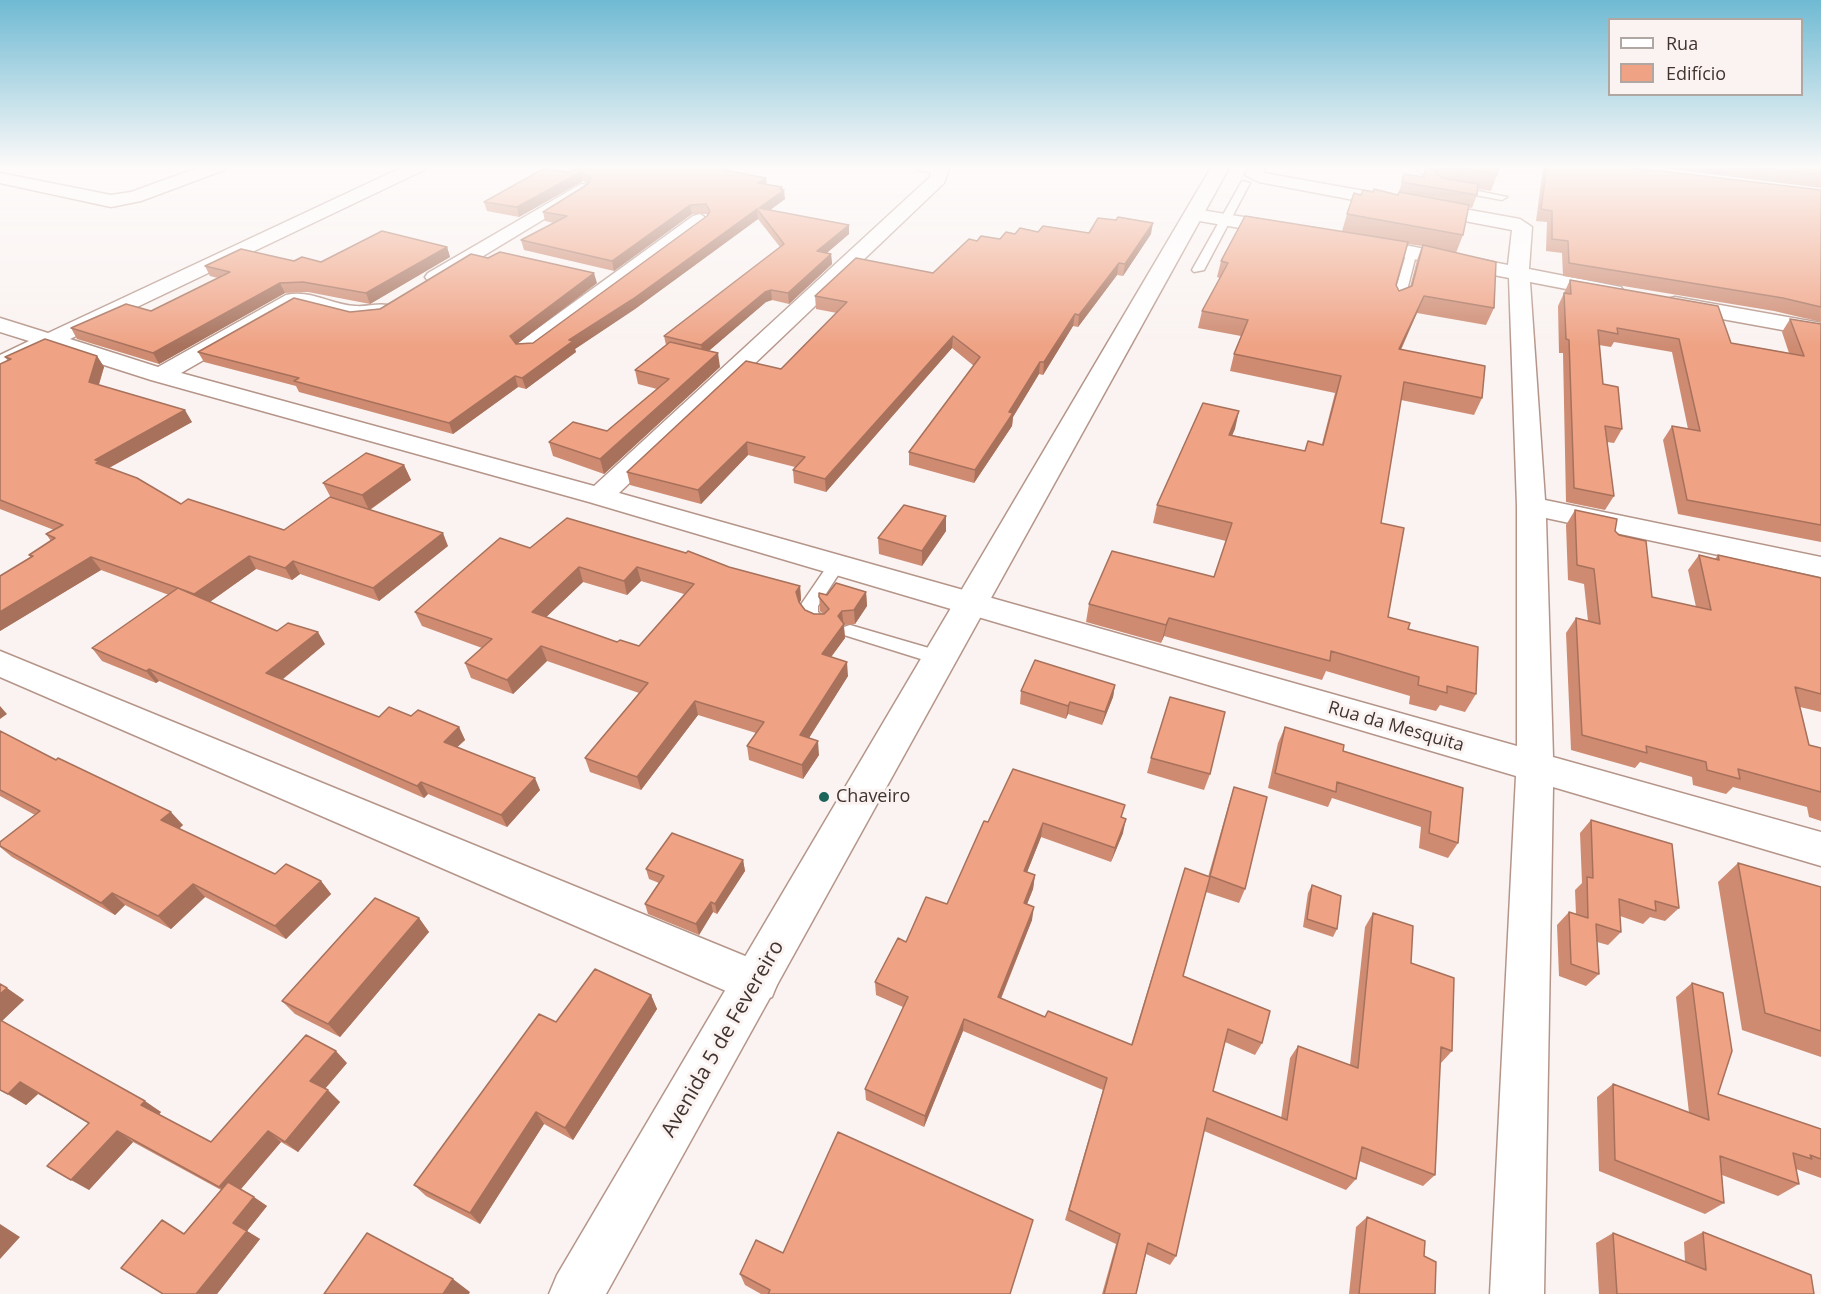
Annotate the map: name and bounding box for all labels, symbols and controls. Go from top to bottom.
legend [1608,18,1803,96]
text: Rua [1666,31,1698,55]
text: Edifício [1666,61,1726,85]
street label: Rua da Mesquita [1326,697,1466,757]
place label: Chaveiro [836,786,910,808]
marker: Chaveiro [817,790,831,804]
street label: Avenida 5 de Fevereiro [656,936,790,1142]

